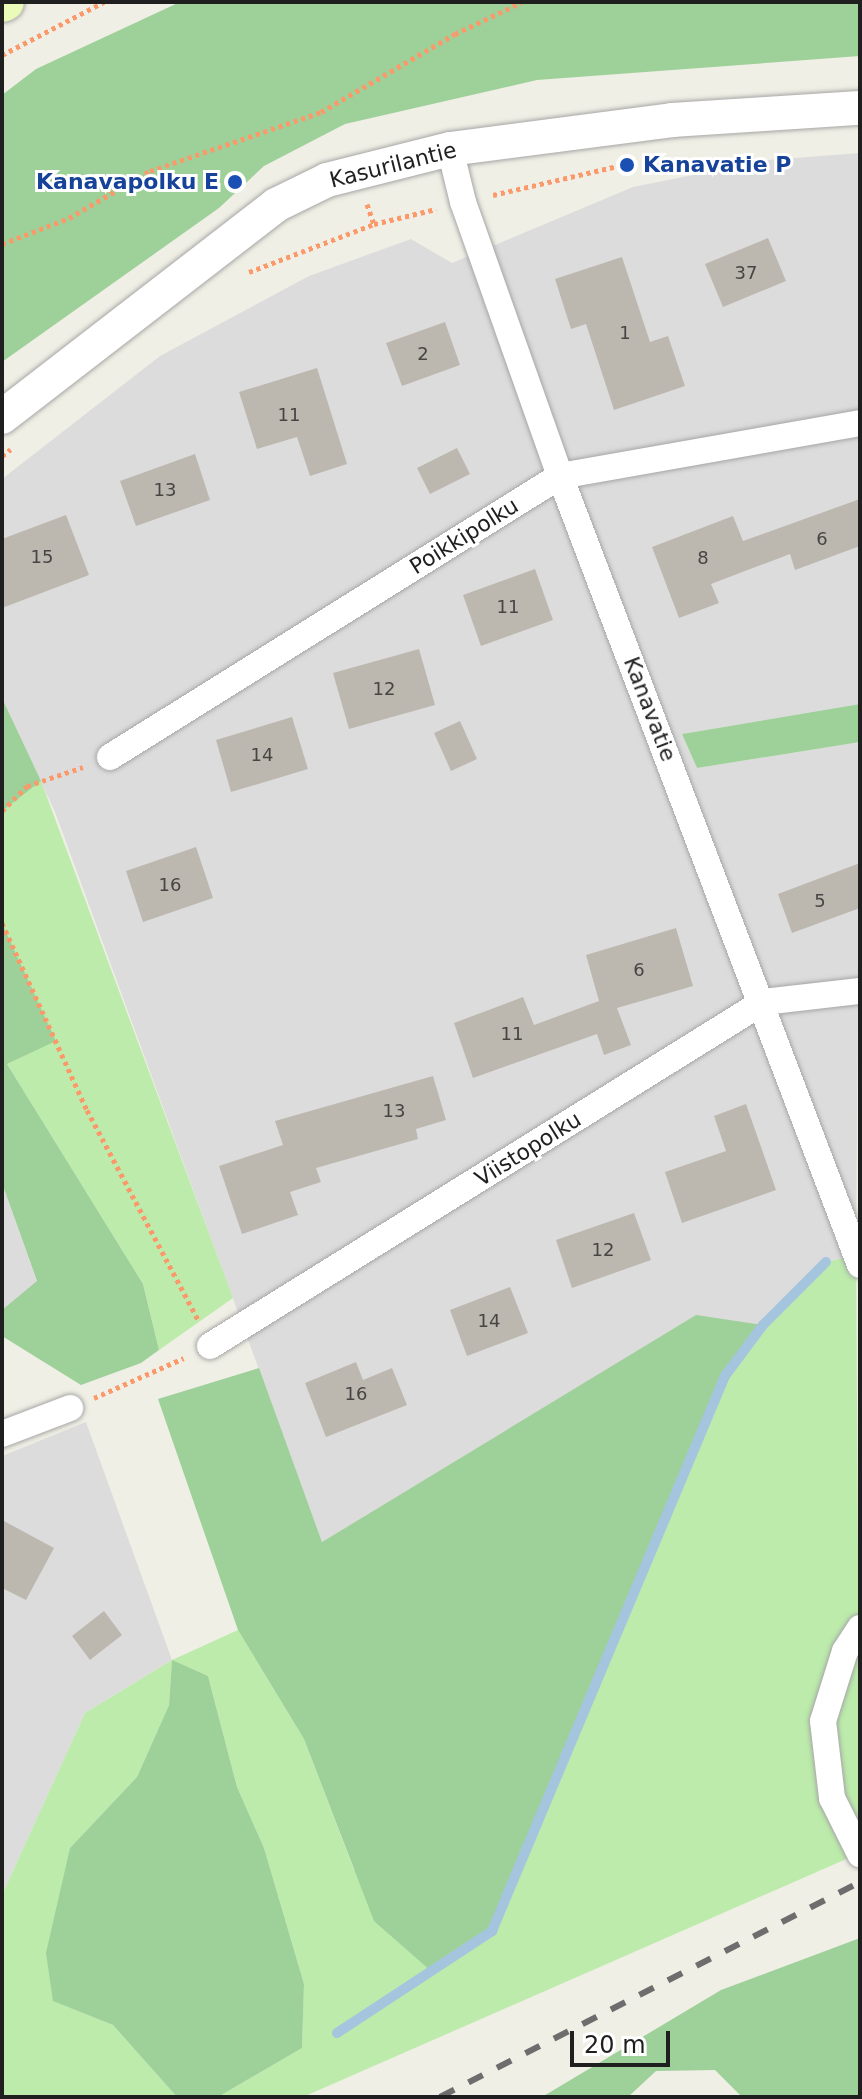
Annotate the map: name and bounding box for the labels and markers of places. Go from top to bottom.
place label: Kanavatie P [643,152,791,178]
marker: Kanavatie P [618,156,636,174]
place label: Kanavapolku E [36,169,219,195]
marker: Kanavapolku E [226,173,244,191]

